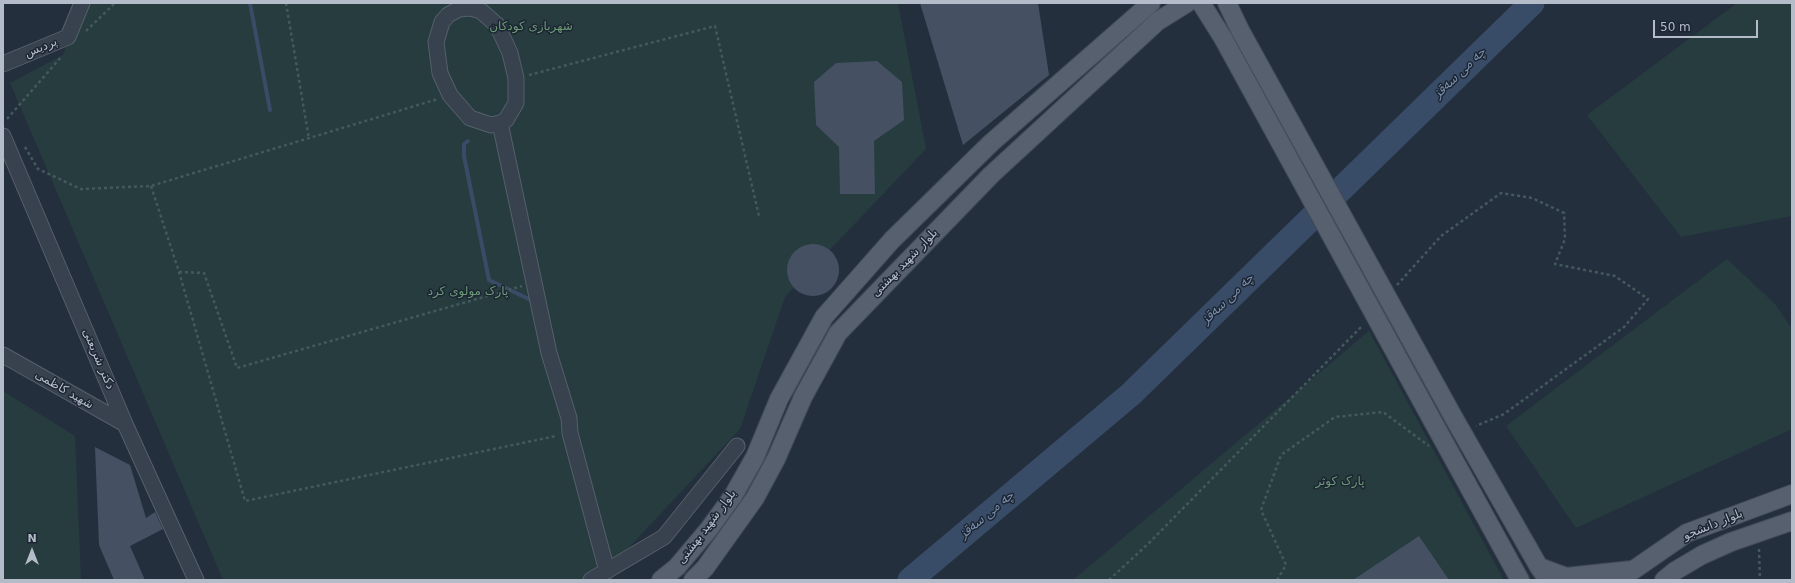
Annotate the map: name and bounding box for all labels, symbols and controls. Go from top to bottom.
scale bar [1655,12,1760,38]
park label: شهربازی کودکان [489,20,573,34]
text: 50 m [1660,20,1691,34]
street label: پردیس [23,35,59,61]
water label: چە می سەقز [1431,44,1489,102]
street label: بلوار شهید بهشتی [869,226,941,300]
water label: چە می سەقز [1199,270,1257,328]
park label: پارک مولوی کرد [428,285,508,299]
street label: دکتر شریعتی [79,326,117,392]
street label: شهید کاظمی [32,367,96,413]
park label: پارک کوثر [1315,475,1365,489]
street label: بلوار شهید بهشتی [674,487,740,567]
water label: چە می سەقز [957,488,1017,542]
street label: بلوار دانشجو [1681,507,1745,543]
north arrow [12,531,52,571]
text: N [27,532,37,545]

